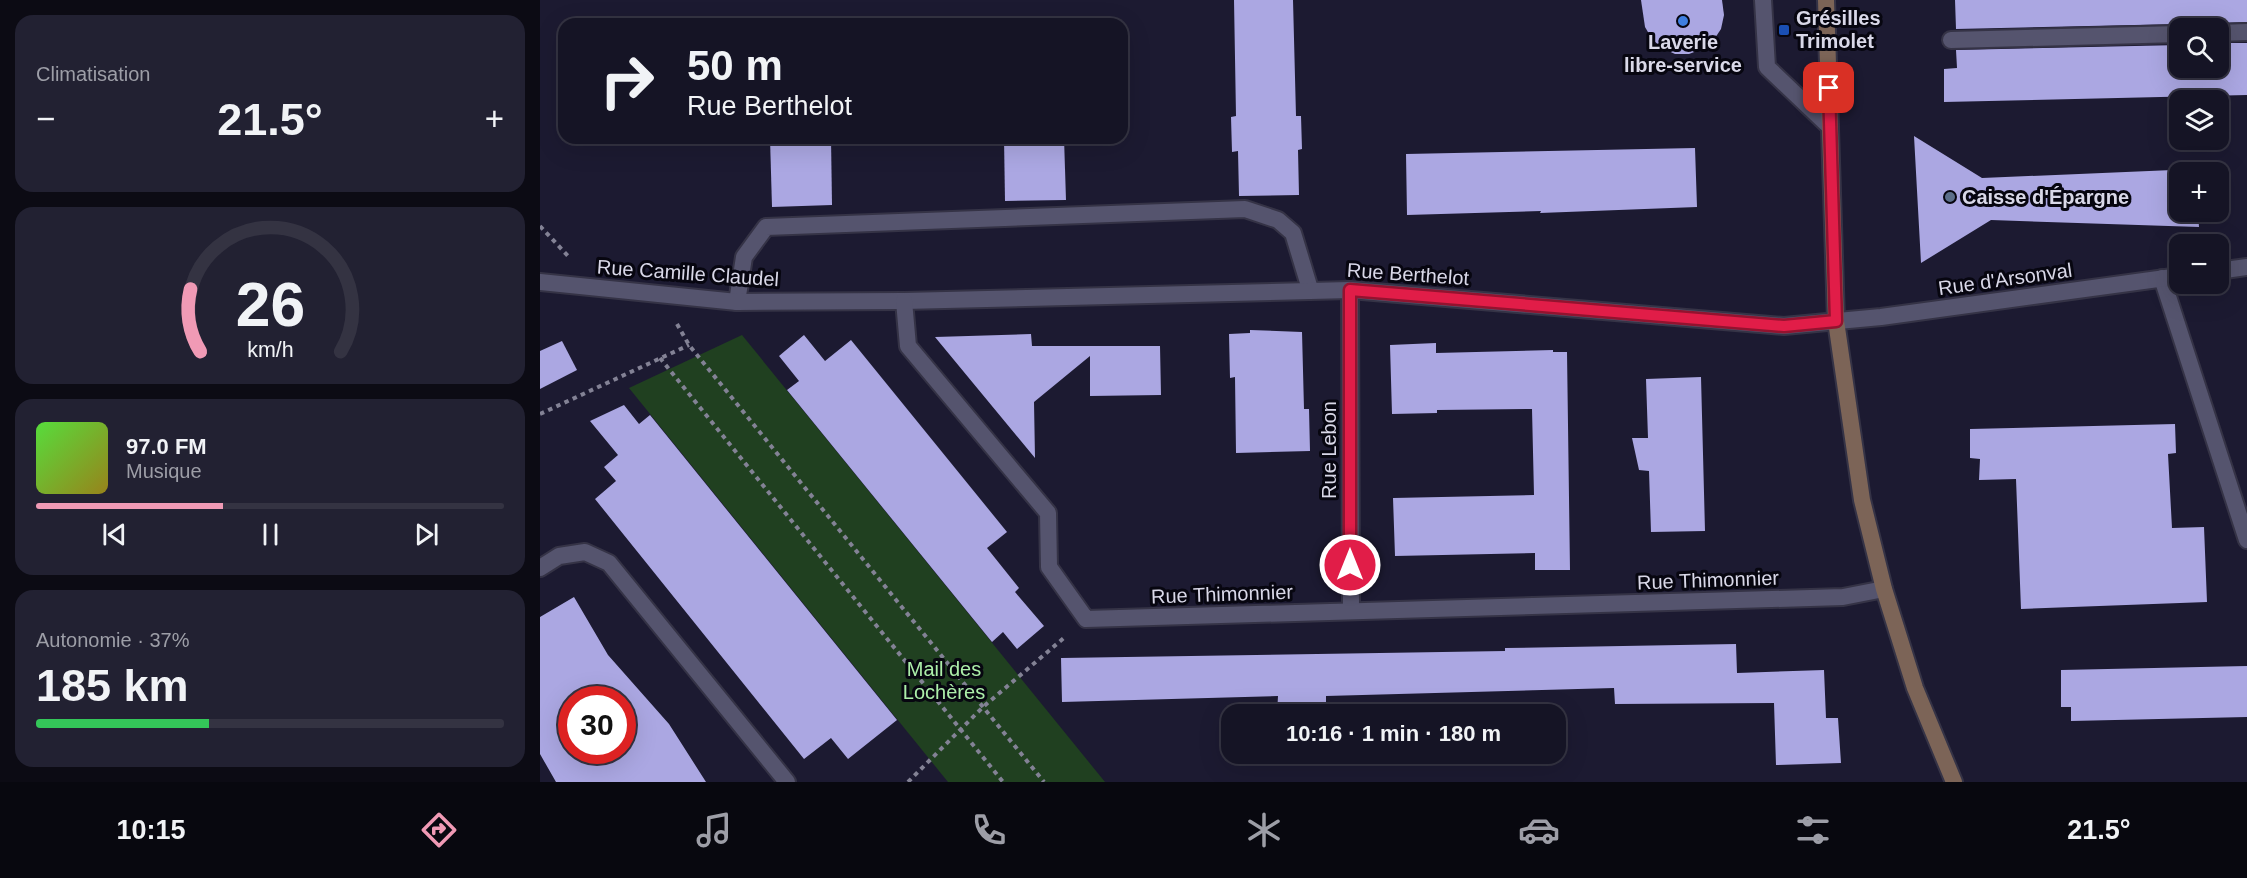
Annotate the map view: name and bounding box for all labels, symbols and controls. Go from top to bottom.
place label: Grésilles Trimolet [1796,7,1881,52]
marker: Laverie libre-service [1676,14,1690,28]
map controls [2169,18,2229,294]
button: search [2169,18,2229,78]
marker: Grésilles Trimolet [1777,23,1791,37]
place label: Laverie libre-service [1624,31,1742,76]
icon: right [588,42,666,120]
text: 50 m [687,42,783,89]
pin [1803,62,1854,113]
text: Climatisation [36,63,150,85]
icon: arrive [1812,71,1845,104]
button: layers [2169,90,2229,150]
text: Rue Berthelot [687,91,852,121]
text: 21.5° [217,94,323,145]
text: − [36,100,55,137]
text: + [485,100,504,137]
button: + [2169,162,2229,222]
place label: Caisse d'Épargne [1962,186,2129,208]
marker: Caisse d'Épargne [1943,190,1957,204]
button: − [2169,234,2229,294]
street label: Rue Camille Claudel [596,256,780,290]
street label: Rue Berthelot [1346,259,1470,289]
street label: Rue d'Arsonval [1937,259,2073,299]
text: 26 [235,270,305,339]
text: km/h [247,339,293,363]
street label: Rue Lebon [1318,401,1340,499]
text: 97.0 FM [126,434,207,459]
text: Musique [126,460,202,482]
icon: previous [98,518,131,551]
icon: pause [254,518,287,551]
icon: next [410,518,443,551]
position arrow [1318,533,1382,597]
street label: Rue Thimonnier [1637,567,1780,593]
street label: Rue Thimonnier [1151,581,1294,607]
text: Autonomie · 37% [36,629,189,651]
park label: Mail des Lochères [903,658,985,703]
text: 185 km [36,660,189,711]
speed limit sign: 30 [558,686,636,764]
text: 10:16 · 1 min · 180 m [1286,721,1501,746]
icon: directions [418,809,460,851]
icon: music [693,809,735,851]
icon: phone [968,809,1010,851]
icon: climate [1243,809,1285,851]
icon: car [1518,809,1560,851]
icon: filters [1792,809,1834,851]
text: 10:15 [116,815,185,845]
text: 21.5° [2067,815,2131,845]

